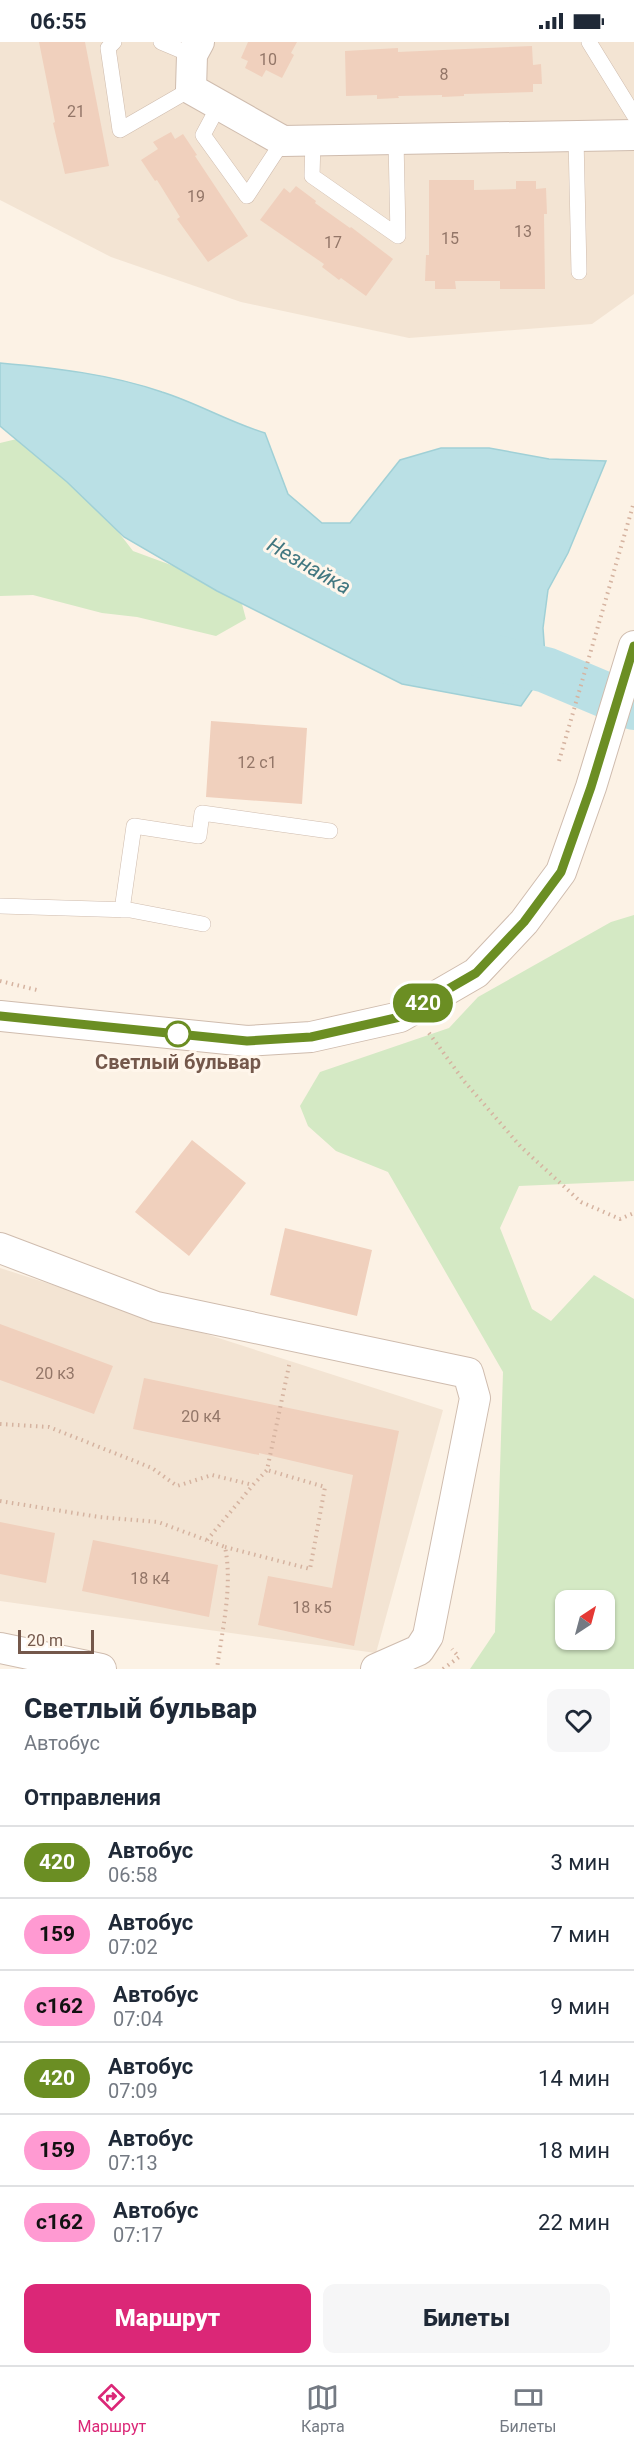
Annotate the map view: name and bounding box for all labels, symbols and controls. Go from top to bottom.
text: 06:55 [30,9,87,34]
house number: 10 [259,50,277,69]
house number: 8 [440,65,449,84]
house number: 21 [67,102,85,121]
house number: 19 [187,187,205,206]
house number: 13 [514,222,532,241]
house number: 15 [441,229,459,248]
house number: 17 [324,233,342,252]
water label: Незнайка [263,533,355,599]
house number: 12 с1 [237,753,277,772]
line badge: 420 [388,984,458,1022]
text: 420 [405,991,441,1015]
marker: Светлый бульвар [165,1021,191,1047]
place label: Светлый бульвар [95,1050,261,1074]
house number: 20 к3 [35,1364,75,1383]
house number: 20 к4 [181,1407,221,1426]
house number: 18 к4 [130,1569,170,1588]
north arrow [555,1590,615,1650]
map controls [555,1590,615,1650]
house number: 18 к5 [292,1598,332,1617]
scale bar [18,1627,94,1654]
text: 20 m [27,1631,63,1650]
button: heart [547,1689,610,1752]
text: Светлый бульвар [24,1692,257,1725]
text: Автобус [24,1731,100,1755]
text: Отправления [24,1785,161,1810]
text: Автобус [108,1838,193,1863]
text: 420 [39,1850,75,1874]
text: 3 мин [550,1850,610,1875]
text: 06:58 [108,1863,158,1887]
text: Автобус [108,1910,193,1935]
text: 159 [39,1922,75,1946]
text: 7 мин [550,1922,610,1947]
text: 07:02 [108,1935,158,1959]
text: Автобус [113,1982,198,2007]
text: с162 [36,1994,83,2018]
text: 9 мин [550,1994,610,2019]
text: 07:04 [113,2007,163,2031]
text: Автобус [108,2054,193,2079]
text: 420 [39,2066,75,2090]
text: 14 мин [538,2066,610,2091]
text: 07:09 [108,2079,158,2103]
text: Автобус [108,2126,193,2151]
text: 159 [39,2138,75,2162]
text: 18 мин [538,2138,610,2163]
text: 07:13 [108,2151,158,2175]
text: Автобус [113,2198,198,2223]
text: с162 [36,2210,83,2234]
text: 22 мин [538,2210,610,2235]
text: 07:17 [113,2223,163,2247]
button: Маршрут [24,2284,311,2353]
button: Билеты [323,2284,610,2353]
tab: Маршрут [77,2381,146,2436]
tab: Карта [301,2381,345,2436]
tab: Билеты [499,2381,557,2436]

